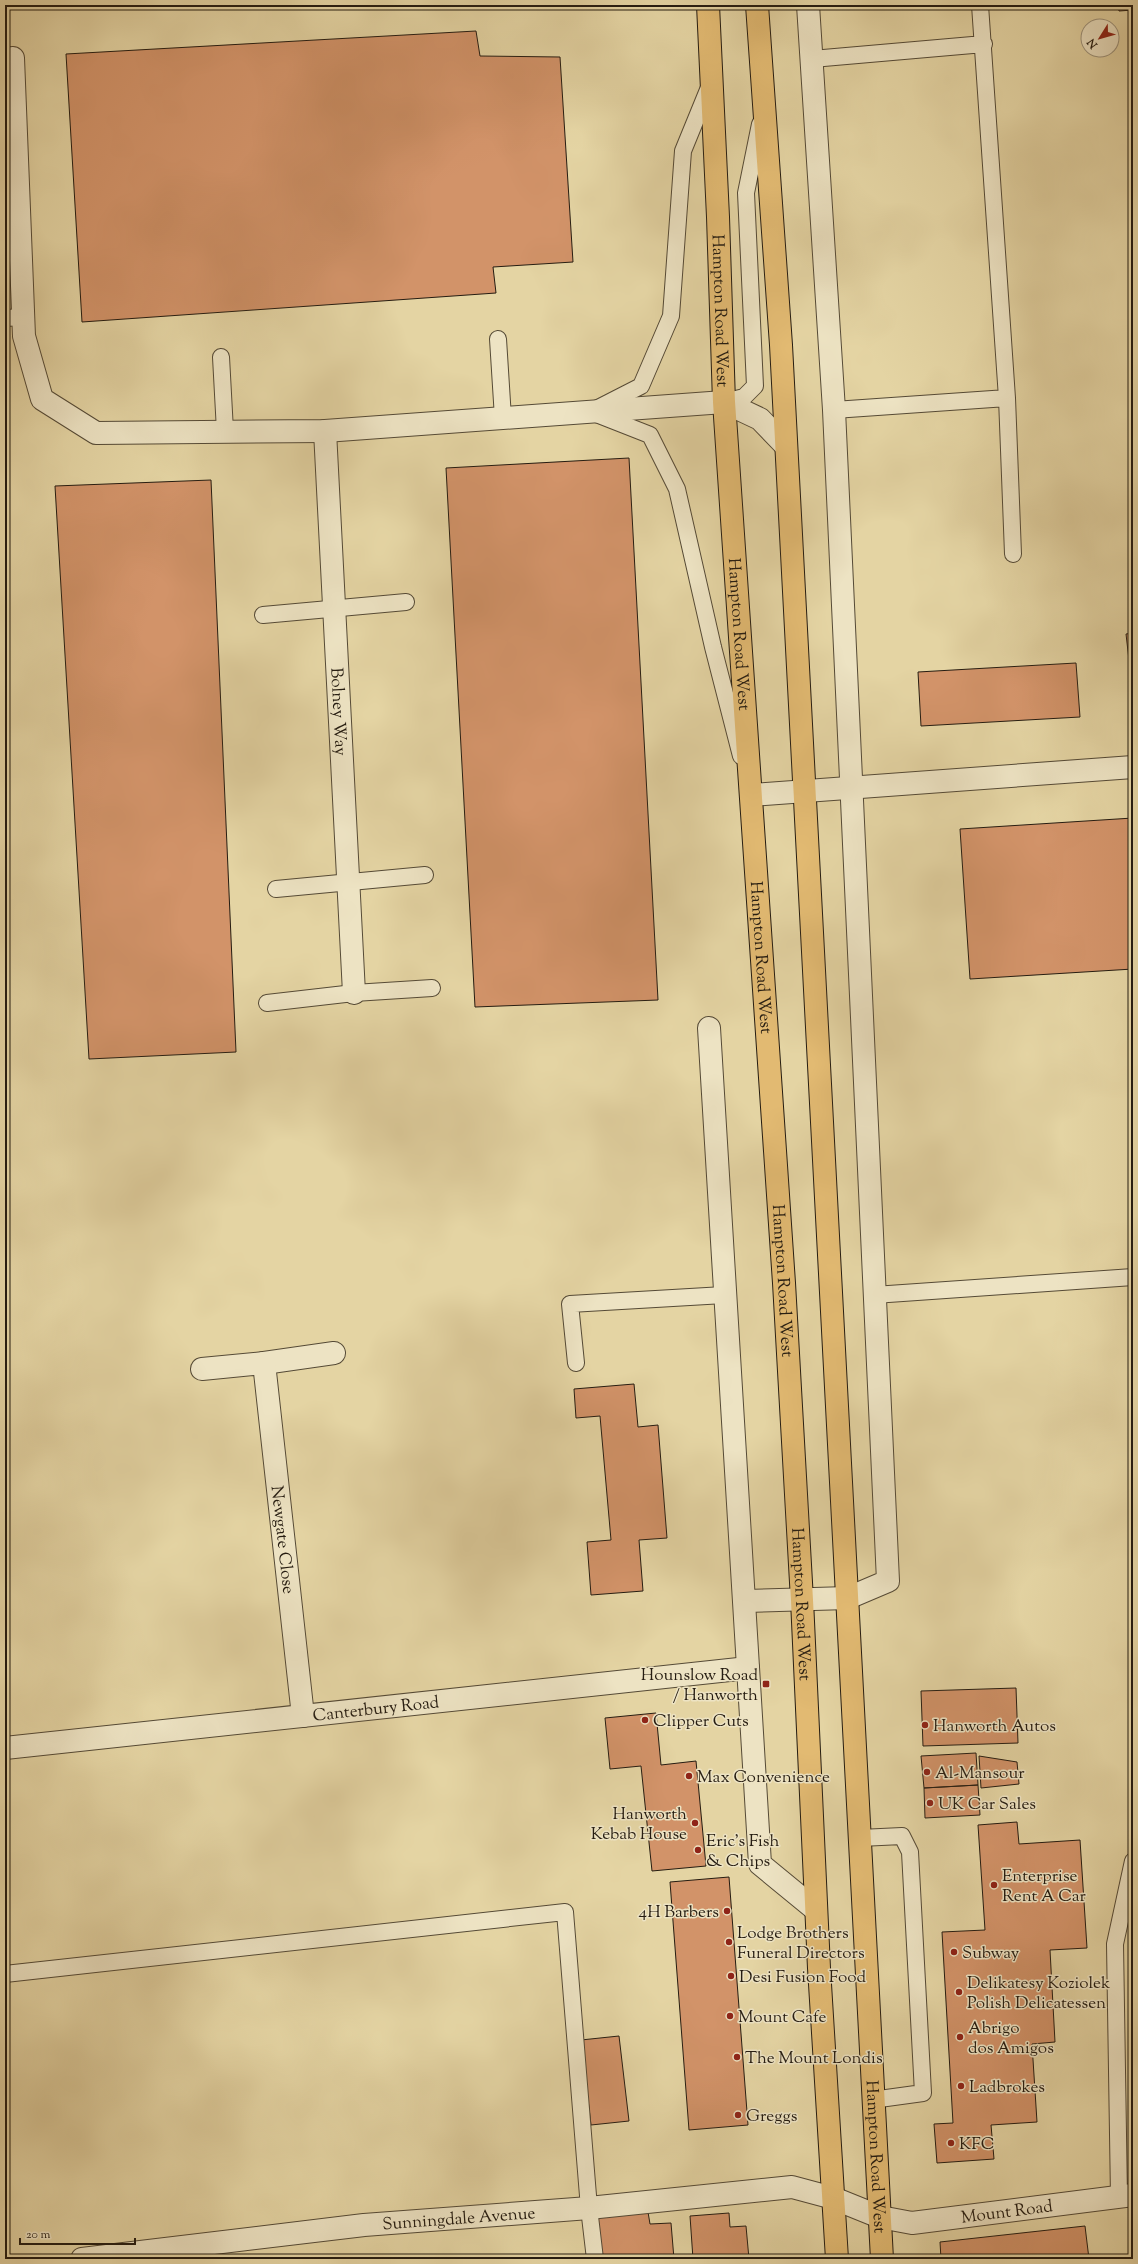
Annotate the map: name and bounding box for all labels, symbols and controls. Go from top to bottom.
north arrow [1080,18,1120,58]
text: N [1084,35,1102,53]
street label: Hampton Road West [705,234,734,388]
street label: Hampton Road West [721,557,755,712]
street label: Bolney Way [323,667,352,757]
street label: Hampton Road West [743,880,777,1035]
street label: Hampton Road West [765,1204,798,1358]
street label: Newgate Close [264,1484,299,1595]
street label: Hampton Road West [784,1527,816,1681]
place label: Hounslow Road / Hanworth [641,1664,758,1708]
marker: Hounslow Road / Hanworth [761,1679,771,1689]
street label: Canterbury Road [312,1691,441,1729]
place label: Clipper Cuts [653,1710,749,1734]
marker: Clipper Cuts [640,1715,650,1725]
place label: Hanworth Autos [933,1715,1056,1739]
marker: Hanworth Autos [920,1720,930,1730]
place label: Al-Mansour [935,1762,1025,1786]
place label: Max Convenience [697,1766,830,1790]
marker: Al-Mansour [922,1767,932,1777]
marker: Max Convenience [684,1771,694,1781]
place label: UK Car Sales [938,1793,1036,1817]
marker: UK Car Sales [925,1798,935,1808]
place label: Hanworth Kebab House [591,1803,687,1847]
marker: Hanworth Kebab House [690,1818,700,1828]
place label: Eric's Fish & Chips [706,1830,780,1874]
marker: Eric's Fish & Chips [693,1845,703,1855]
place label: Enterprise Rent A Car [1002,1865,1086,1909]
marker: Enterprise Rent A Car [989,1880,999,1890]
place label: 4H Barbers [639,1901,719,1925]
marker: 4H Barbers [722,1906,732,1916]
place label: Lodge Brothers Funeral Directors [737,1922,865,1966]
marker: Lodge Brothers Funeral Directors [724,1937,734,1947]
place label: Subway [962,1942,1020,1966]
marker: Subway [949,1947,959,1957]
place label: Desi Fusion Food [739,1966,867,1990]
marker: Desi Fusion Food [726,1971,736,1981]
place label: Delikatesy Koziolek Polish Delicatessen [967,1972,1110,2016]
marker: Delikatesy Koziolek Polish Delicatessen [954,1987,964,1997]
place label: Mount Cafe [738,2006,827,2030]
marker: Mount Cafe [725,2011,735,2021]
place label: Abrigo dos Amigos [968,2017,1054,2061]
marker: Abrigo dos Amigos [955,2032,965,2042]
place label: The Mount Londis [745,2047,883,2071]
marker: The Mount Londis [732,2052,742,2062]
place label: Ladbrokes [969,2076,1045,2100]
street label: Hampton Road West [859,2080,891,2234]
marker: Ladbrokes [956,2081,966,2091]
place label: Greggs [746,2105,798,2129]
marker: Greggs [733,2110,743,2120]
place label: KFC [959,2133,994,2157]
marker: KFC [946,2138,956,2148]
street label: Mount Road [960,2195,1055,2231]
street label: Sunningdale Avenue [381,2202,536,2238]
scale bar [20,2220,135,2246]
text: 20 m [26,2226,51,2244]

